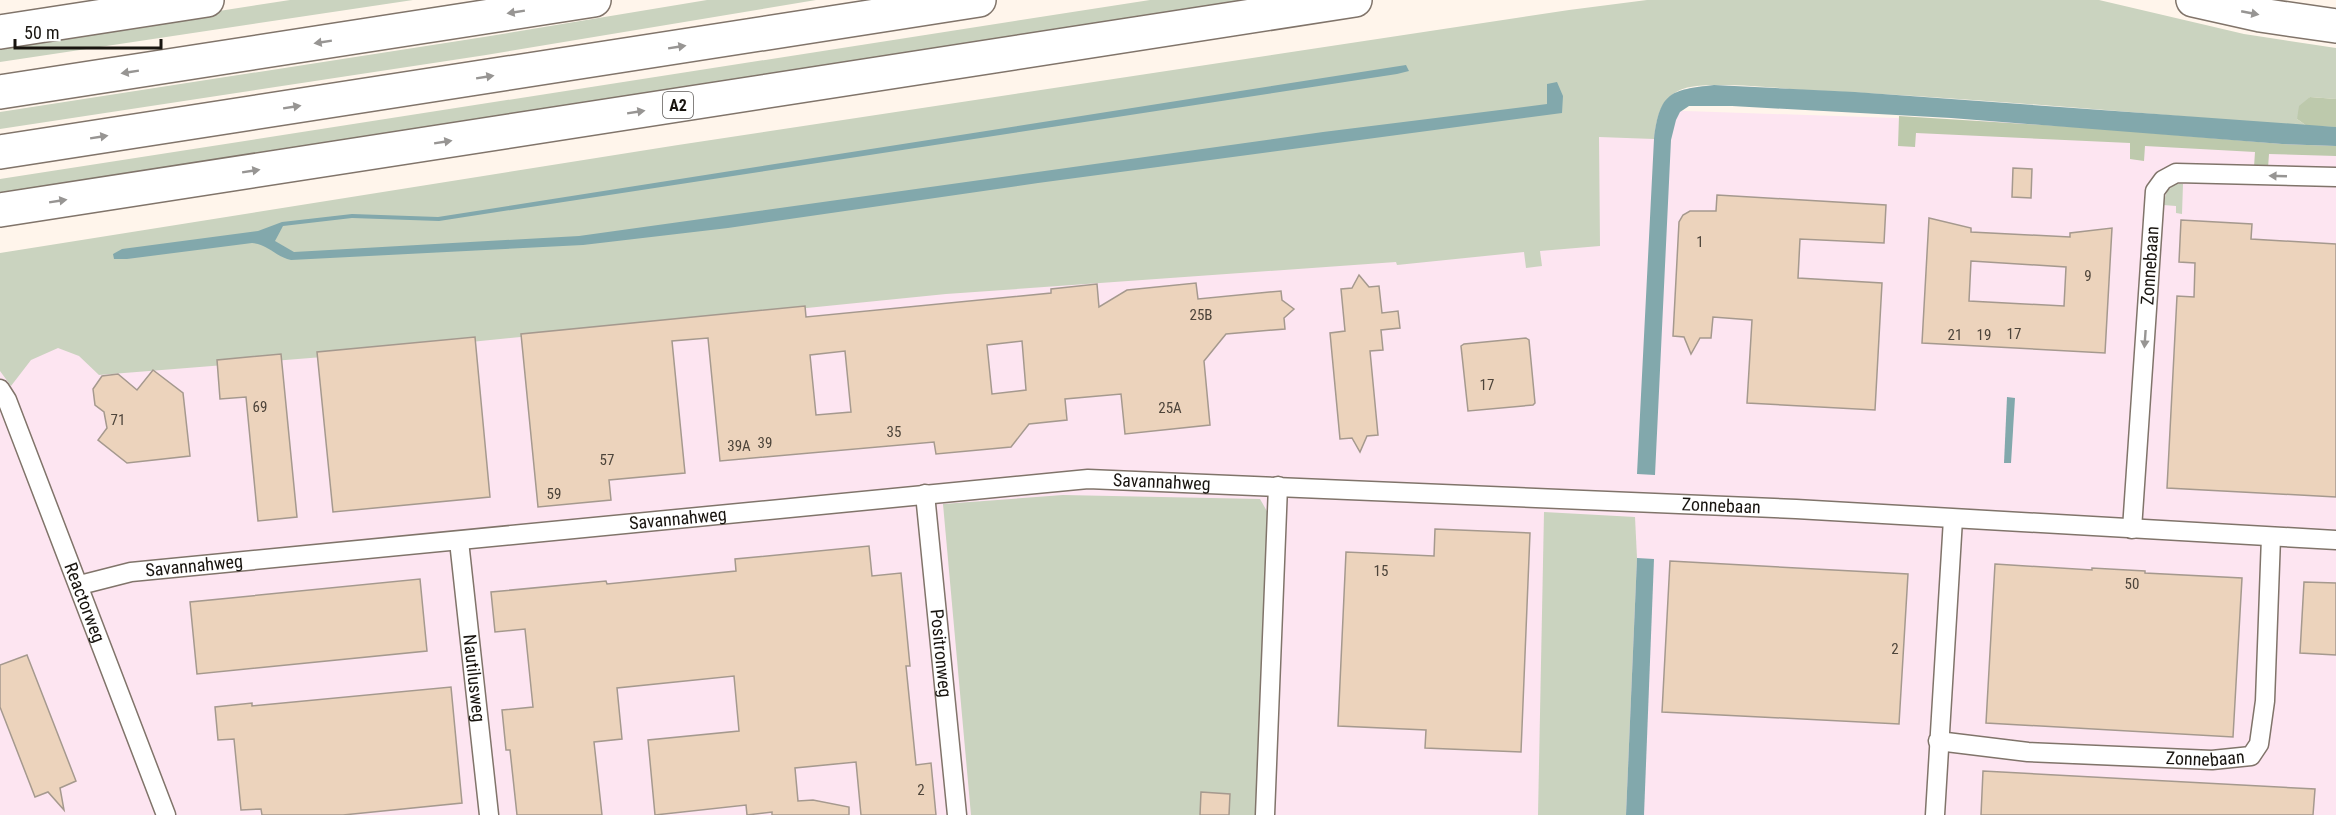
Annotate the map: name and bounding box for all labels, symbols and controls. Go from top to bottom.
one-way arrow [506,8,525,17]
one-way arrow [2241,9,2260,18]
scale bar [15,12,160,50]
text: 50 m [24,22,59,43]
one-way arrow [313,38,332,47]
one-way arrow [668,42,687,51]
one-way arrow [121,68,140,77]
one-way arrow [475,72,494,81]
road number: A2 [663,92,693,118]
one-way arrow [283,102,302,111]
one-way arrow [627,107,646,116]
one-way arrow [90,132,109,141]
one-way arrow [434,137,453,146]
one-way arrow [241,167,260,176]
one-way arrow [2268,171,2287,180]
one-way arrow [48,197,67,206]
street label: Zonnebaan [2136,225,2163,306]
house number: 1 [1696,233,1704,251]
house number: 9 [2084,267,2092,285]
house number: 25B [1190,306,1213,324]
house number: 17 [2007,325,2021,343]
house number: 21 [1948,326,1962,344]
house number: 19 [1977,326,1991,344]
one-way arrow [2140,330,2150,349]
house number: 17 [1480,376,1494,394]
house number: 69 [253,398,267,416]
house number: 25A [1158,399,1182,417]
house number: 71 [111,411,125,429]
house number: 35 [887,423,901,441]
house number: 39 [758,434,772,452]
house number: 39A [727,437,751,455]
house number: 57 [600,451,614,469]
street label: Savannahweg [1112,469,1211,494]
house number: 59 [547,485,561,503]
street label: Zonnebaan [1681,493,1761,517]
street label: Savannahweg [628,503,727,534]
street label: Savannahweg [144,550,244,581]
street label: Reactorweg [60,560,110,645]
house number: 15 [1374,562,1388,580]
house number: 50 [2125,575,2139,593]
street label: Positronweg [927,608,956,698]
street label: Nautilusweg [459,633,490,723]
house number: 2 [1891,640,1899,658]
street label: Zonnebaan [2165,746,2246,770]
house number: 2 [917,781,925,799]

